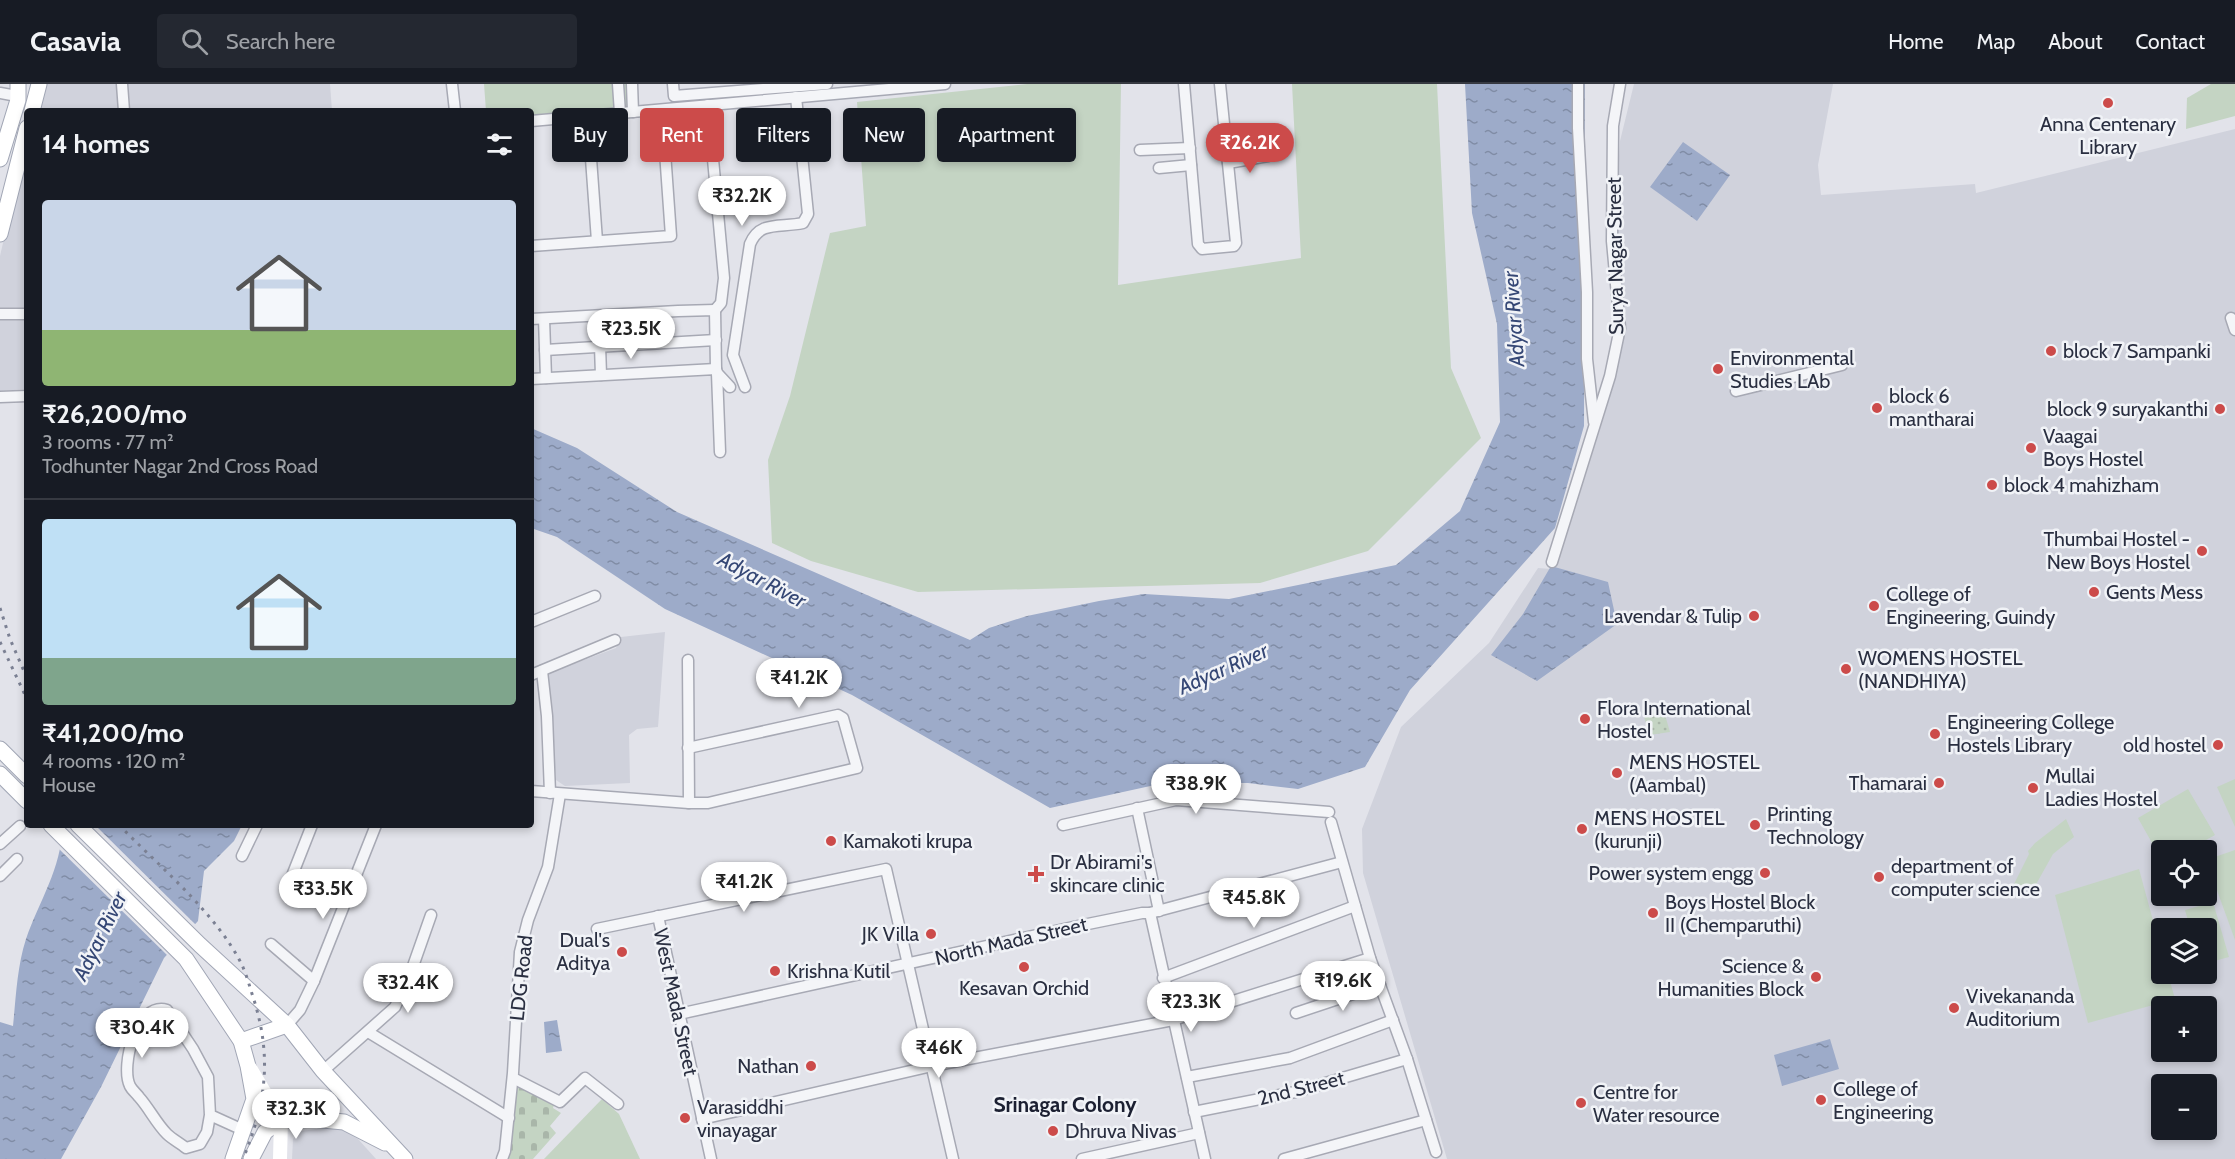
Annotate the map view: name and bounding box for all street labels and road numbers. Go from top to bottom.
street label: Surya Nagar Street [1602,177,1628,335]
street label: North Mada Street [933,912,1090,970]
street label: West Mada Street [649,926,703,1078]
street label: LDG Road [505,934,537,1022]
street label: 2nd Street [1255,1066,1347,1110]

